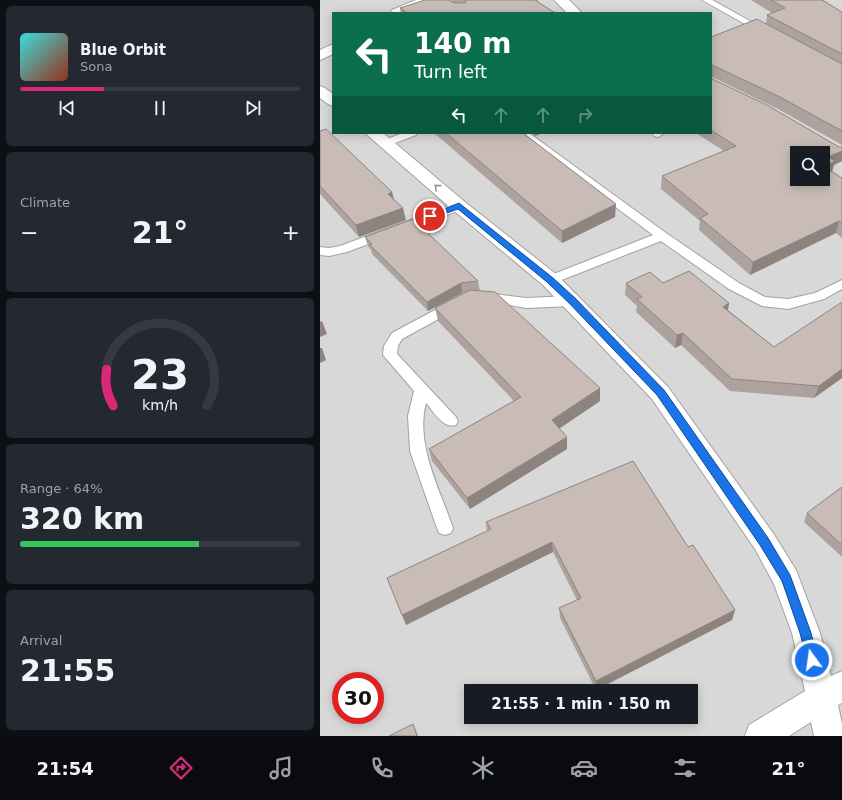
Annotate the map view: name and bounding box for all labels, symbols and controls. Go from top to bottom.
text: 140 m [414,27,511,60]
icon: left [348,28,400,80]
text: Blue Orbit [80,41,166,59]
text: Sona [80,59,112,74]
text: Turn left [414,61,487,82]
icon: previous [56,97,78,119]
icon: pause [149,97,171,119]
icon: next [242,97,264,119]
icon: left [448,104,470,126]
icon: ahead [490,104,512,126]
icon: ahead [532,104,554,126]
icon: right [574,104,596,126]
map controls [790,146,830,186]
button: search [790,146,830,186]
one-way arrow [434,184,442,192]
text: Climate [20,195,70,210]
pin [413,199,447,233]
icon: arrive [419,205,441,227]
text: 21° [132,215,188,250]
text: − [20,220,38,245]
text: + [282,220,300,245]
text: 23 [131,350,189,399]
text: km/h [142,397,178,413]
text: Range · 64% [20,481,103,496]
text: 320 km [20,501,144,536]
text: Arrival [20,633,62,648]
position arrow [791,639,833,681]
text: 21:55 [20,653,116,688]
speed limit sign: 30 [332,672,384,724]
text: 21:55 · 1 min · 150 m [491,695,671,713]
icon: directions [167,754,195,782]
icon: music [267,754,295,782]
icon: phone [368,754,396,782]
icon: climate [469,754,497,782]
icon: car [570,754,598,782]
icon: filters [671,754,699,782]
text: 21:54 [36,758,94,779]
text: 21° [772,758,806,779]

